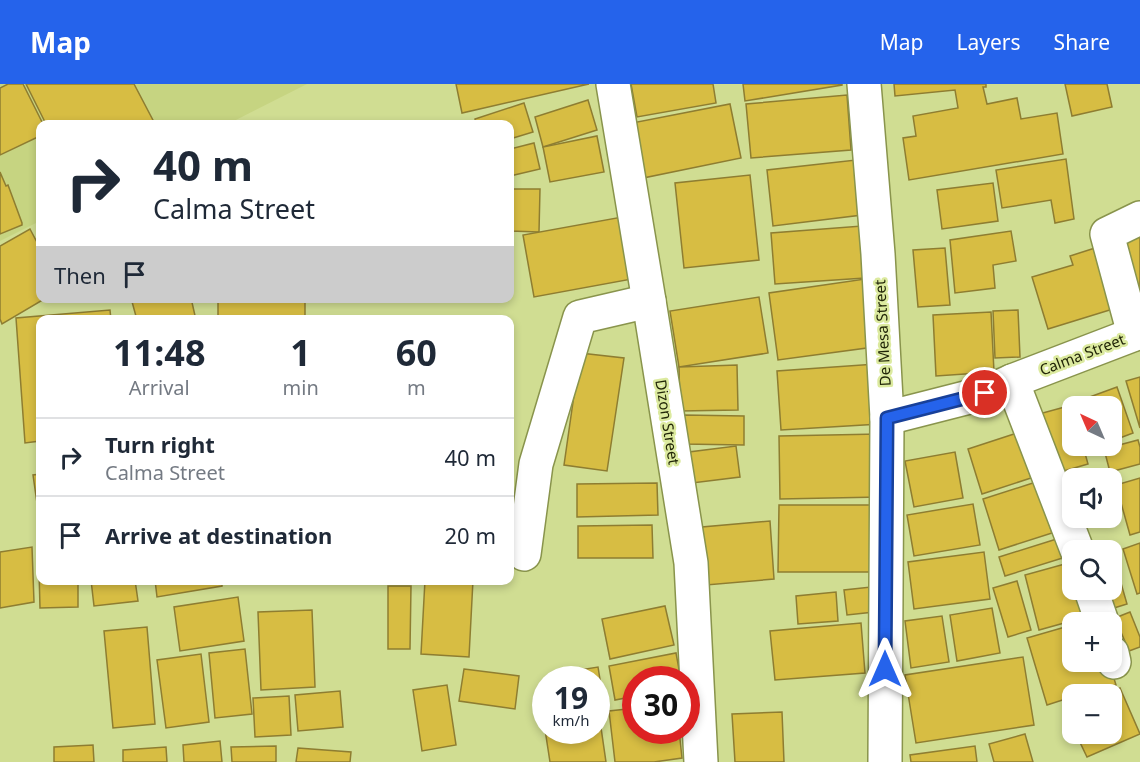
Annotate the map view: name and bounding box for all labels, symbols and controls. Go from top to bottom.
text: Map [30,23,91,61]
text: Map [880,28,924,56]
text: Layers [957,28,1021,56]
text: Share [1054,28,1110,56]
text: 40 m [153,136,253,193]
icon: right [54,144,132,222]
text: Calma Street [153,190,315,227]
icon: arrive [118,258,151,291]
text: Then [54,260,106,290]
street label: De Mesa Street [869,279,895,387]
text: 11:48 [113,328,206,377]
text: 1 [290,328,311,377]
text: 60 [396,328,437,377]
street label: Calma Street [1036,328,1128,379]
pin [959,367,1010,418]
text: Arrival [129,374,190,401]
text: min [283,374,319,401]
text: m [407,374,426,401]
icon: arrive [968,376,1001,409]
street label: Dizon Street [651,378,685,467]
north arrow [1062,396,1122,456]
map controls [1062,396,1122,744]
text: Turn right [105,429,215,459]
icon: right [54,441,87,474]
text: 40 m [445,442,496,472]
text: Calma Street [105,459,225,486]
button: sound [1062,468,1122,528]
icon: arrive [54,519,87,552]
text: Arrive at destination [105,520,332,550]
text: 20 m [445,520,496,550]
button: search [1062,540,1122,600]
button: + [1062,612,1122,672]
position arrow [853,637,917,701]
speed limit sign: 30 [622,666,700,744]
text: 19 [554,677,588,718]
button: − [1062,684,1122,744]
text: km/h [553,710,589,730]

